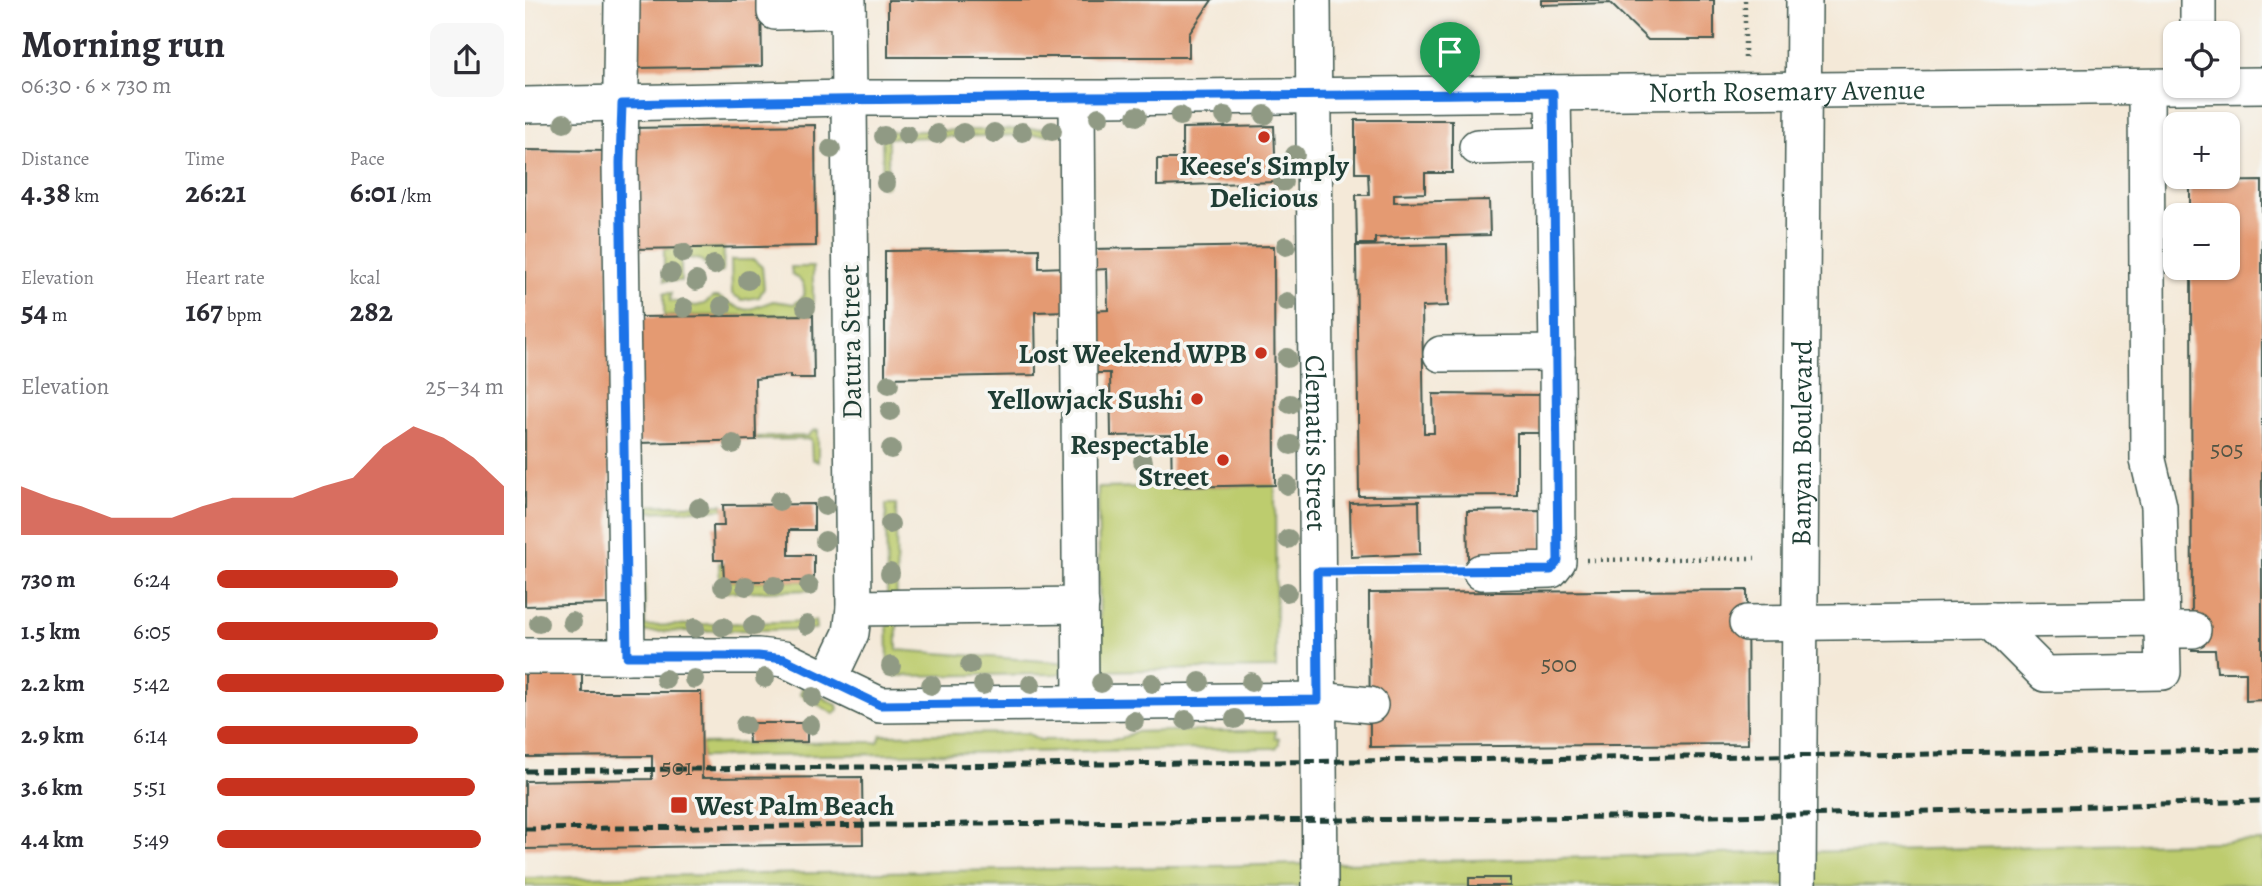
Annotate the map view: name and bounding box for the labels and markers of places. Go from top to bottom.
pin [1420,22,1480,94]
marker: Keese's Simply Delicious [1256,129,1272,145]
place label: Keese's Simply Delicious [1179,147,1350,217]
place label: Lost Weekend WPB [1018,335,1247,373]
marker: Lost Weekend WPB [1253,345,1269,361]
place label: Yellowjack Sushi [987,381,1183,419]
marker: Yellowjack Sushi [1189,391,1205,407]
place label: Respectable Street [1070,426,1209,496]
marker: Respectable Street [1215,452,1231,468]
place label: West Palm Beach [694,787,894,825]
marker: West Palm Beach [669,795,689,815]

